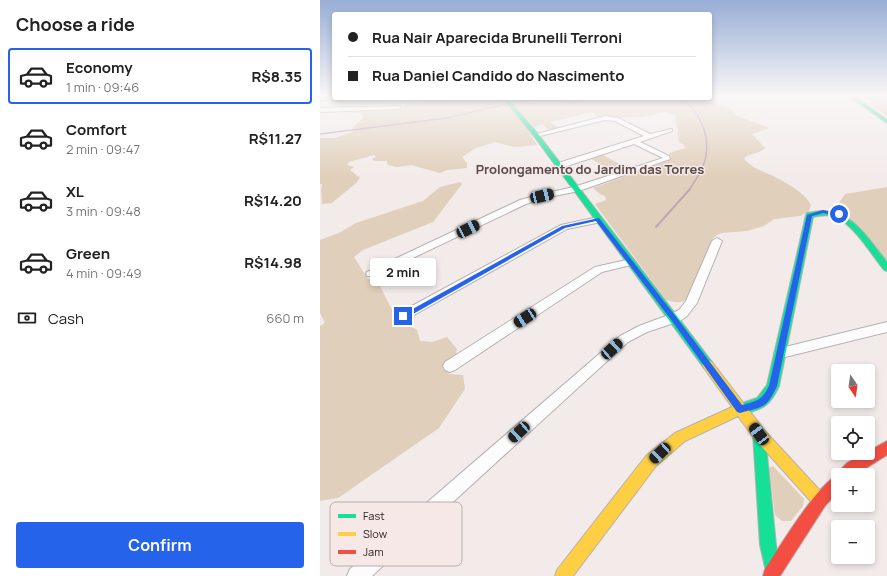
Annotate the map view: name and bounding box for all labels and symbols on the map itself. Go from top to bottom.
district label: Prolongamento do Jardim das Torres [476,160,704,178]
car [529,187,555,205]
route start [830,205,848,223]
car [455,218,481,240]
callout: 2 min [370,258,436,286]
car [512,306,538,330]
route end [394,307,412,325]
car [599,337,625,361]
north arrow [831,364,875,408]
car [506,420,532,444]
car [747,421,771,447]
car [647,440,673,466]
legend [330,502,462,566]
text: Fast [363,508,385,523]
text: Slow [363,526,388,541]
text: Jam [363,544,384,559]

